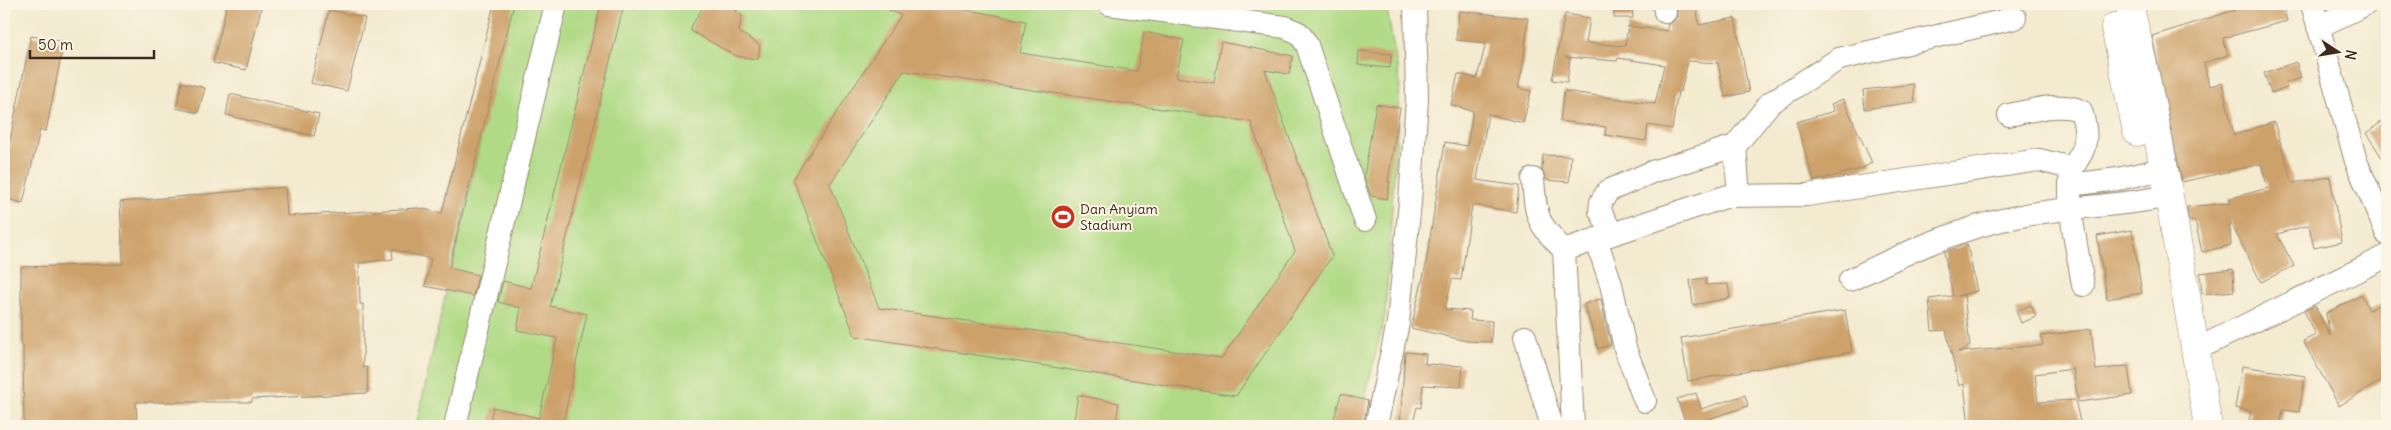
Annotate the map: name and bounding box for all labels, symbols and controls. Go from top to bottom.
scale bar [30,28,154,60]
north arrow [2314,28,2364,78]
text: 50 m [38,35,73,54]
text: N [2341,48,2361,61]
place label: Dan Anyiam Stadium [1080,200,1158,234]
sports icon: Dan Anyiam Stadium [1050,204,1076,230]

